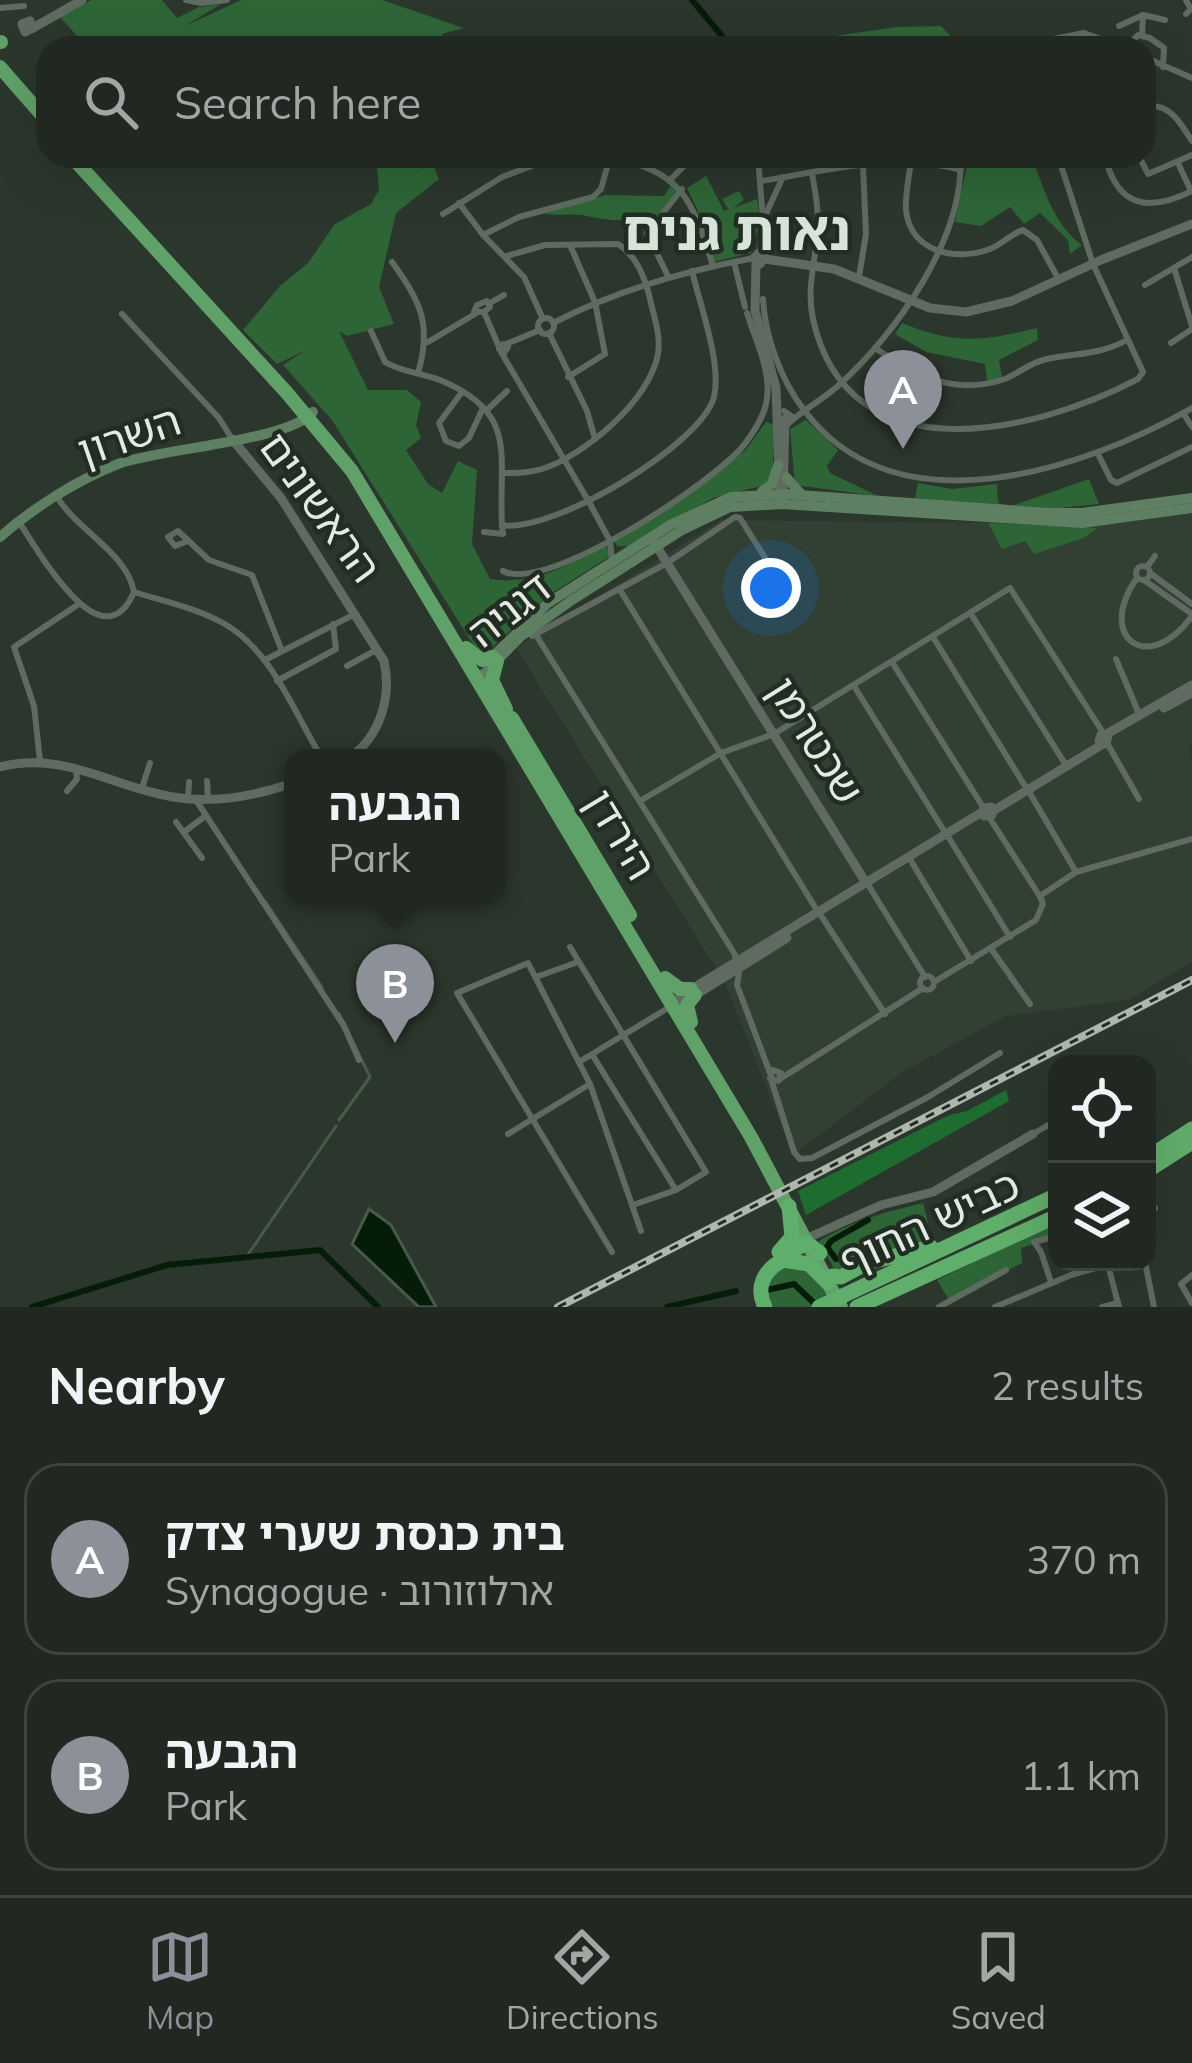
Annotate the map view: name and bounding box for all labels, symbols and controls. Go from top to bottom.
search box [36,36,1156,168]
icon: search [78,69,144,135]
text: Search here [174,74,421,130]
district label: נאות גנים [623,196,851,264]
pin: A [864,350,942,449]
street label: השרון [71,393,187,477]
street label: הראשונים [249,422,393,592]
your location [741,558,801,618]
street label: דגניה [457,560,561,658]
street label: שכטרמן [756,667,876,813]
popup [284,749,506,905]
text: הגבעה [328,775,462,831]
street label: הירדן [573,779,669,889]
text: Park [328,833,411,882]
pin: B [356,944,434,1043]
map controls [1048,1055,1156,1271]
button: locate [1048,1055,1156,1163]
street label: כביש החוף [831,1157,1027,1287]
button: layers [1048,1163,1156,1271]
text: Nearby [48,1353,225,1417]
text: 2 results [991,1361,1144,1410]
text: בית כנסת שערי צדק [165,1505,565,1561]
text: A [75,1535,105,1584]
text: 370 m [1026,1535,1141,1584]
text: Synagogue · ארלוזורוב [165,1566,554,1615]
text: הגבעה [165,1723,298,1779]
text: B [77,1751,103,1800]
text: 1.1 km [1021,1751,1141,1800]
text: Park [165,1781,247,1830]
tab: Map [146,1924,214,2037]
tab: Directions [506,1924,659,2037]
tab: Saved [951,1924,1046,2037]

